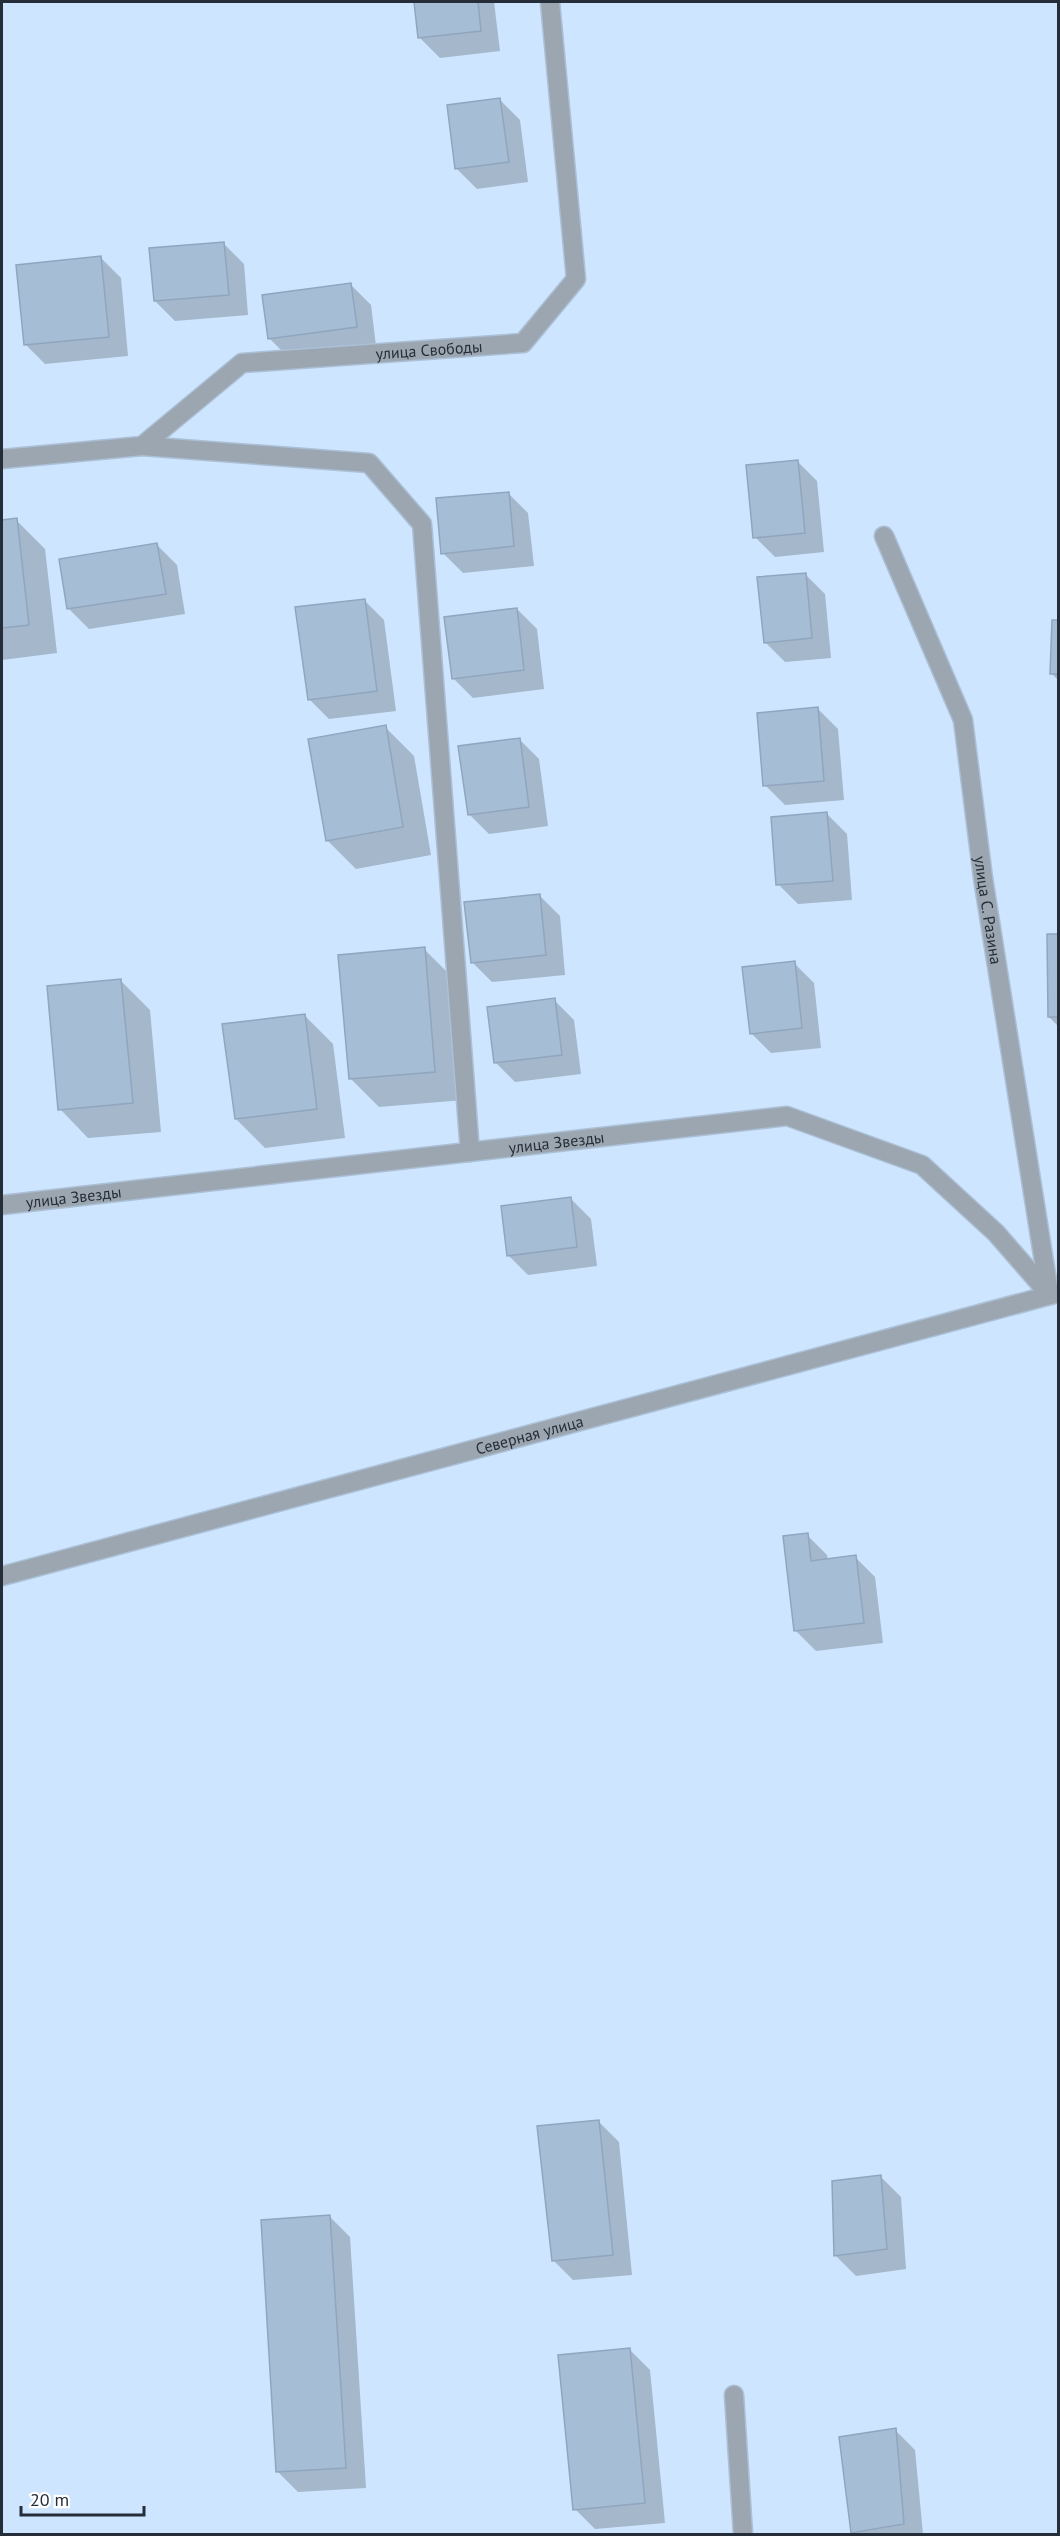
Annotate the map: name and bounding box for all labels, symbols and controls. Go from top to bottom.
street label: улица Свободы [375,336,483,363]
street label: улица С. Разина [970,855,1007,966]
street label: улица Звезды [508,1127,605,1157]
street label: улица Звезды [25,1182,122,1212]
street label: Северная улица [473,1411,585,1459]
scale bar [21,2479,144,2517]
text: 20 m [30,2488,69,2511]

